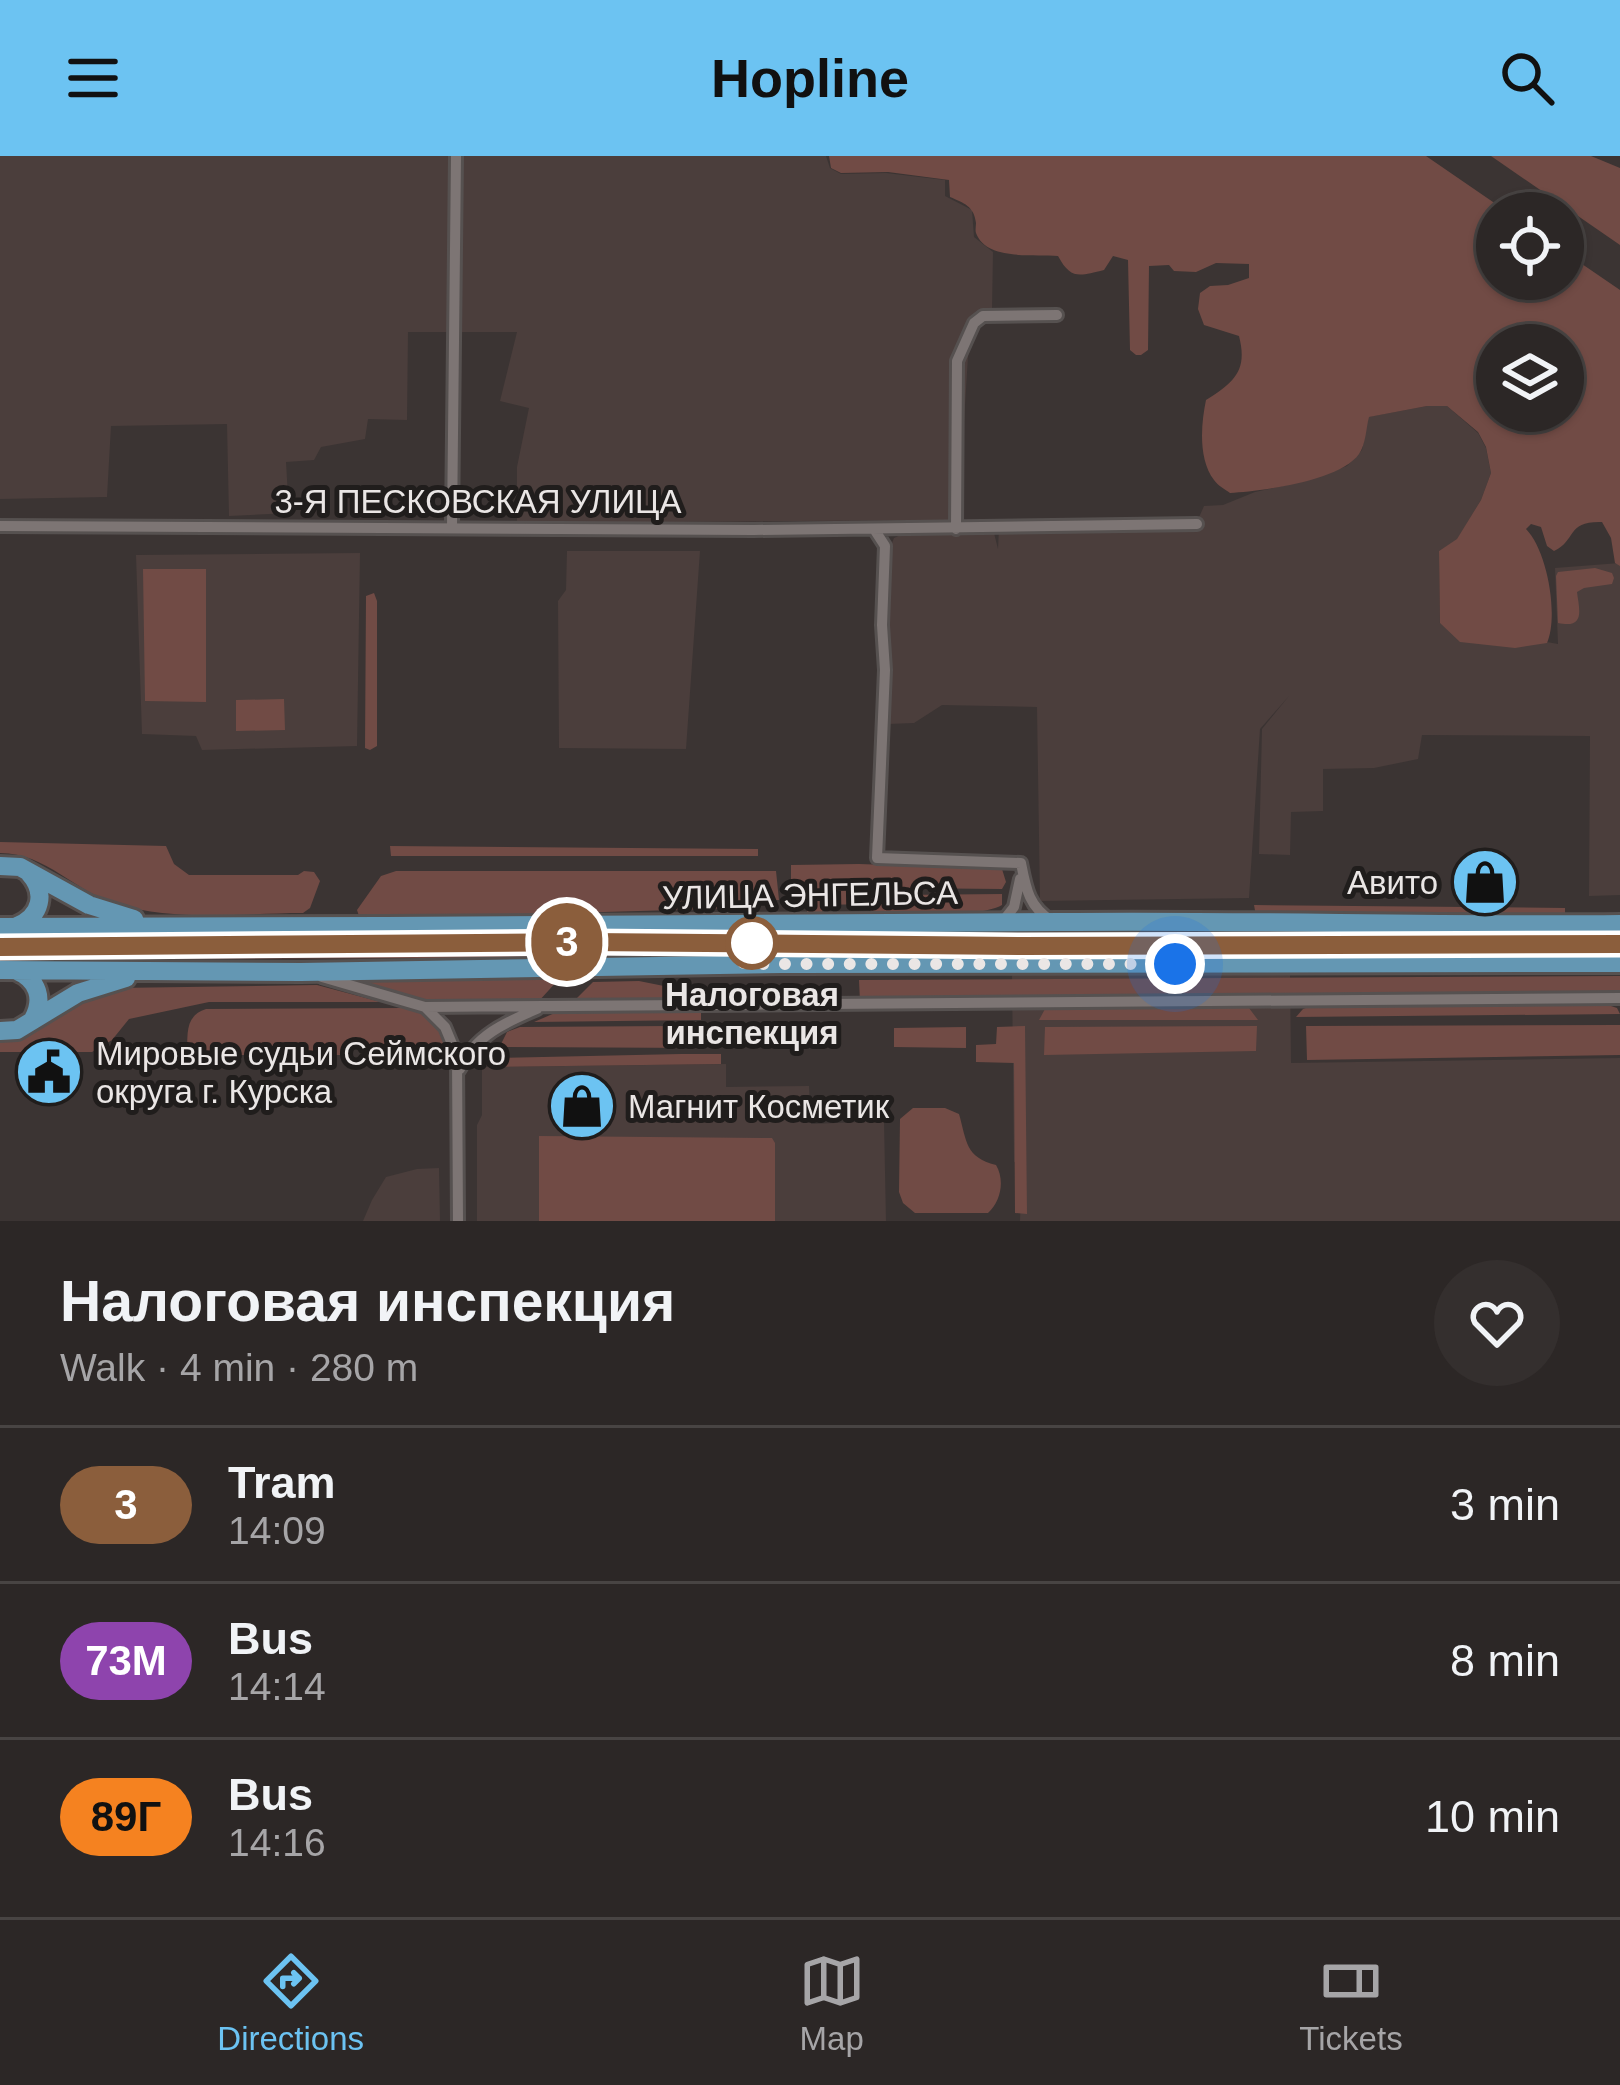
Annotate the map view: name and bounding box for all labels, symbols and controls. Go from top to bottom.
icon: menu [60,45,126,111]
icon: search [1494,45,1560,111]
text: Hopline [711,48,909,108]
map controls [1476,192,1584,432]
button: locate [1476,192,1584,300]
button: layers [1476,324,1584,432]
street label: 3-Я ПЕСКОВСКАЯ УЛИЦА [274,483,682,520]
shop icon: Авито [1450,847,1520,917]
place label: Авито [1347,864,1438,901]
street label: УЛИЦА ЭНГЕЛЬСА [662,874,958,916]
line badge: 3 [528,903,606,981]
text: 3 [555,918,579,965]
marker: Налоговая инспекция [727,918,777,968]
your location [1145,934,1205,994]
place label: Налоговая инспекция [665,976,839,1051]
place label: Мировые судьи Сеймского округа г. Курска [96,1035,506,1110]
public building icon: Мировые судьи Сеймского округа г. Курска [14,1037,84,1107]
shop icon: Магнит Косметик [547,1071,617,1141]
place label: Магнит Косметик [628,1088,890,1125]
button: heart [1434,1260,1560,1386]
text: Налоговая инспекция [60,1269,675,1333]
text: Walk · 4 min · 280 m [60,1346,418,1389]
text: Tram [228,1457,336,1508]
text: 3 min [1450,1479,1560,1530]
text: 3 [114,1481,138,1528]
text: 14:09 [228,1509,326,1552]
text: Bus [228,1613,313,1664]
text: 8 min [1450,1635,1560,1686]
text: 73М [85,1637,167,1684]
text: 14:14 [228,1665,326,1708]
text: Bus [228,1769,313,1820]
text: 10 min [1425,1791,1560,1842]
text: 89Г [91,1793,161,1840]
text: 14:16 [228,1821,326,1864]
tab: Directions [217,1948,364,2058]
tab: Map [799,1948,865,2058]
tab: Tickets [1299,1948,1403,2058]

